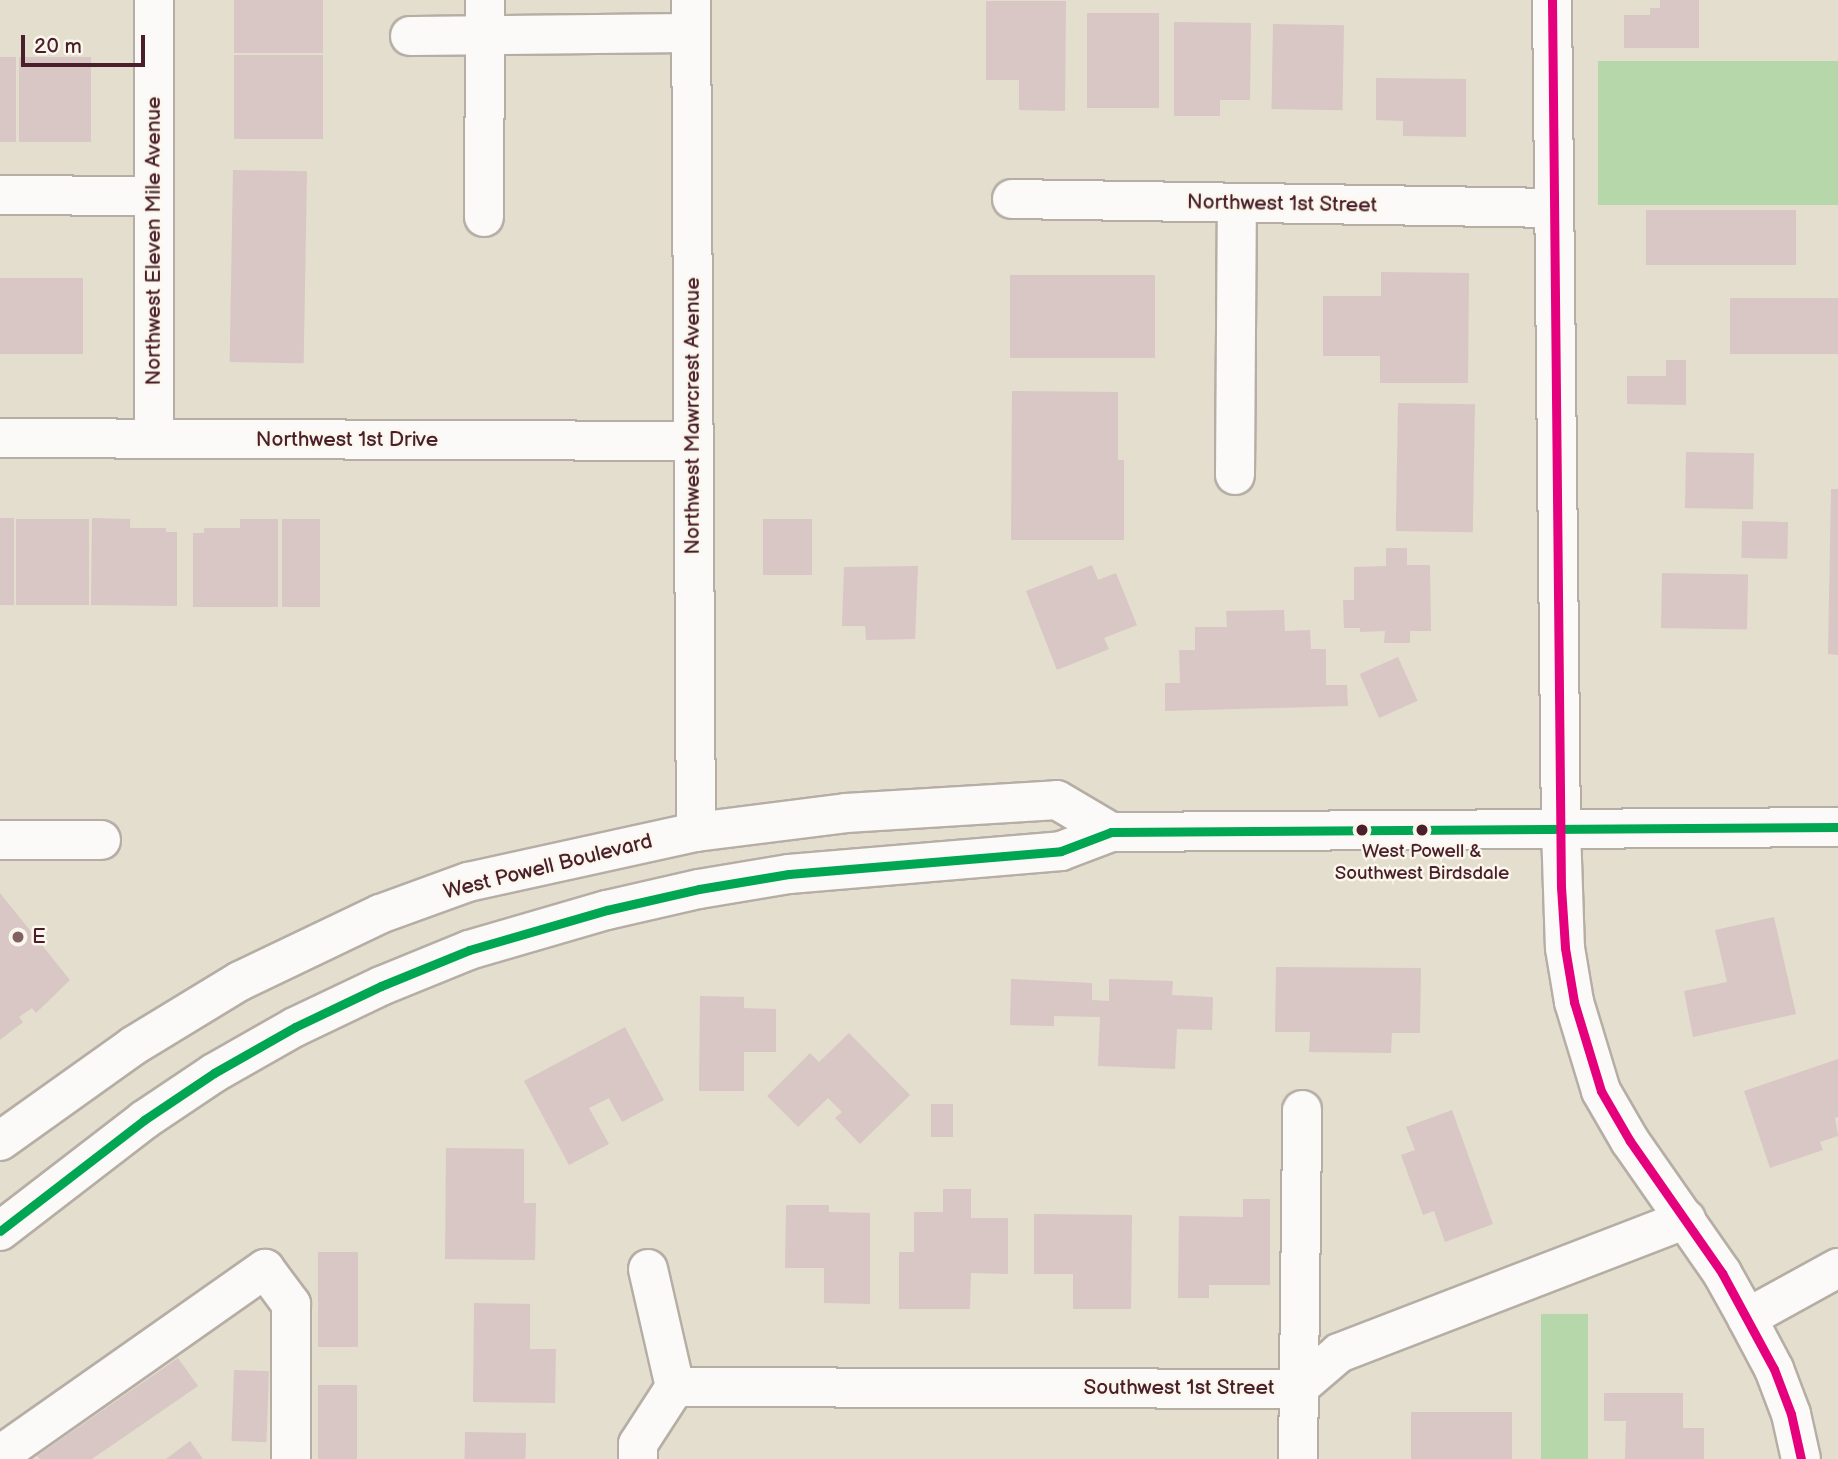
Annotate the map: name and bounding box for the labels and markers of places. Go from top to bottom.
unlabelled marker [1355,823,1369,837]
marker: West Powell & Southwest Birdsdale [1415,823,1429,837]
place label: West Powell & Southwest Birdsdale [1335,841,1509,885]
place label: E [32,924,46,950]
marker: E [10,929,26,945]

